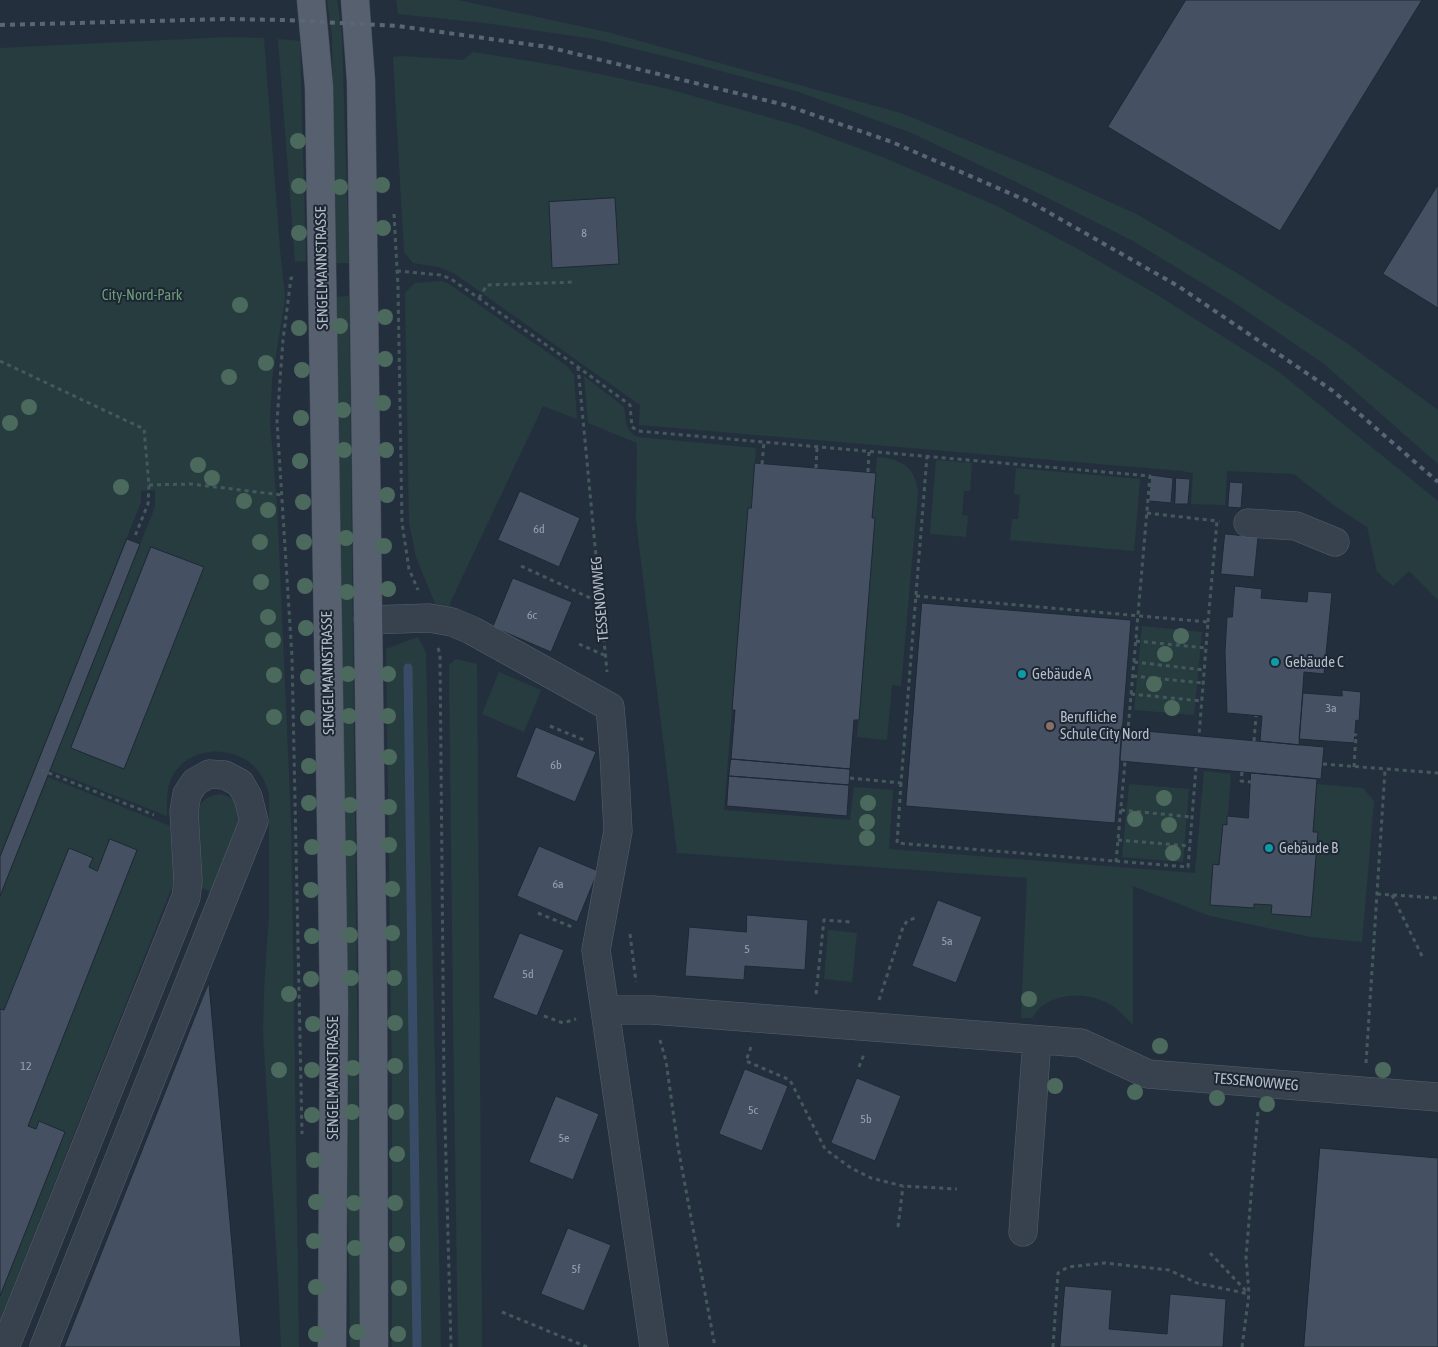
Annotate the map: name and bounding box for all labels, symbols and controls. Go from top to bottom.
street label: SENGELMANNSTRASSE [312,206,332,330]
house number: 8 [581,226,587,240]
park label: City-Nord-Park [102,286,182,304]
house number: 6d [533,522,545,536]
street label: TESSENOWWEG [587,556,613,642]
house number: 6c [527,608,537,622]
street label: SENGELMANNSTRASSE [318,611,338,735]
place label: Gebäude C [1285,653,1344,671]
marker: Gebäude C [1269,656,1281,668]
place label: Gebäude A [1032,665,1091,683]
marker: Gebäude A [1016,668,1028,680]
house number: 3a [1325,701,1337,715]
place label: Berufliche Schule City Nord [1060,708,1149,743]
marker: Berufliche Schule City Nord [1044,720,1056,732]
house number: 6b [550,758,562,772]
place label: Gebäude B [1279,839,1338,857]
marker: Gebäude B [1263,842,1275,854]
house number: 6a [552,877,564,891]
house number: 5a [941,934,953,948]
house number: 5 [744,942,750,956]
house number: 5d [522,967,534,981]
street label: SENGELMANNSTRASSE [324,1016,342,1140]
house number: 12 [20,1059,32,1073]
street label: TESSENOWWEG [1213,1069,1299,1095]
house number: 5c [748,1103,758,1117]
house number: 5b [860,1112,872,1126]
house number: 5e [558,1131,570,1145]
house number: 5f [572,1262,580,1276]

